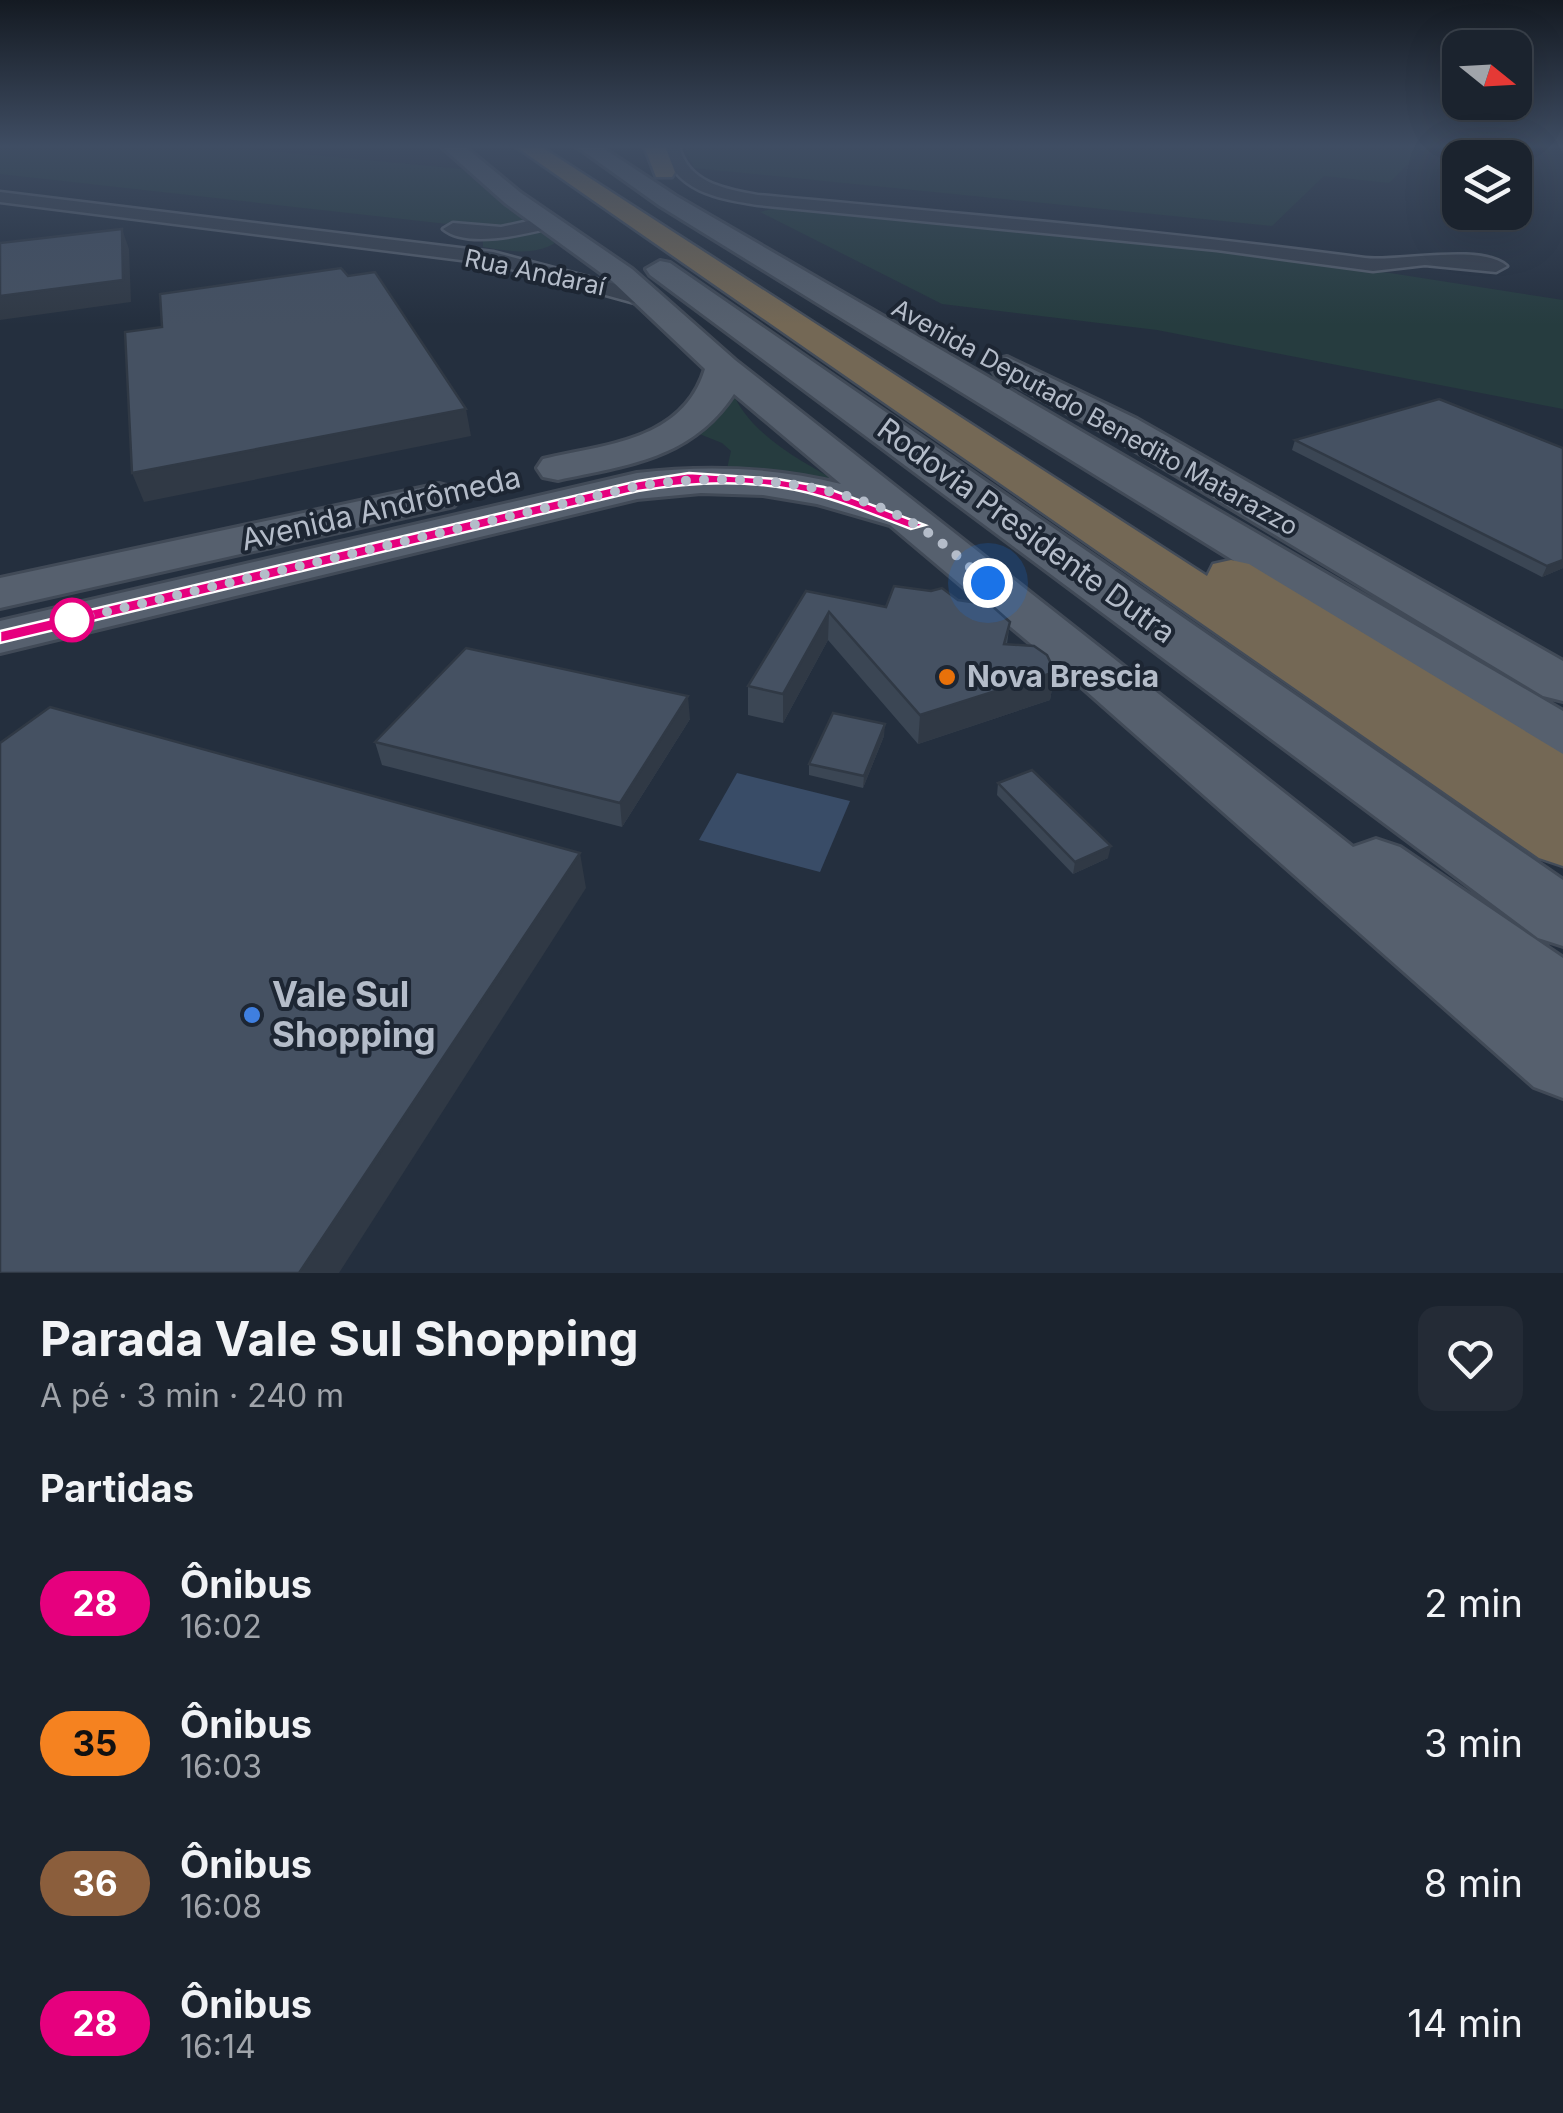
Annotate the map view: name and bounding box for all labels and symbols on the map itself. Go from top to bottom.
north arrow [1442,30,1532,120]
street label: Rua Andaraí [462,242,609,302]
street label: Avenida Deputado Benedito Matarazzo [887,292,1303,542]
street label: Rodovia Presidente Dutra [871,410,1182,650]
street label: Avenida Andrômeda [238,458,524,558]
your location [963,558,1013,608]
unlabelled marker [51,599,93,641]
place label: Nova Brescia [967,658,1159,694]
marker: Nova Brescia [936,666,958,688]
place label: Vale Sul Shopping [272,973,436,1055]
marker: Vale Sul Shopping [241,1004,263,1026]

